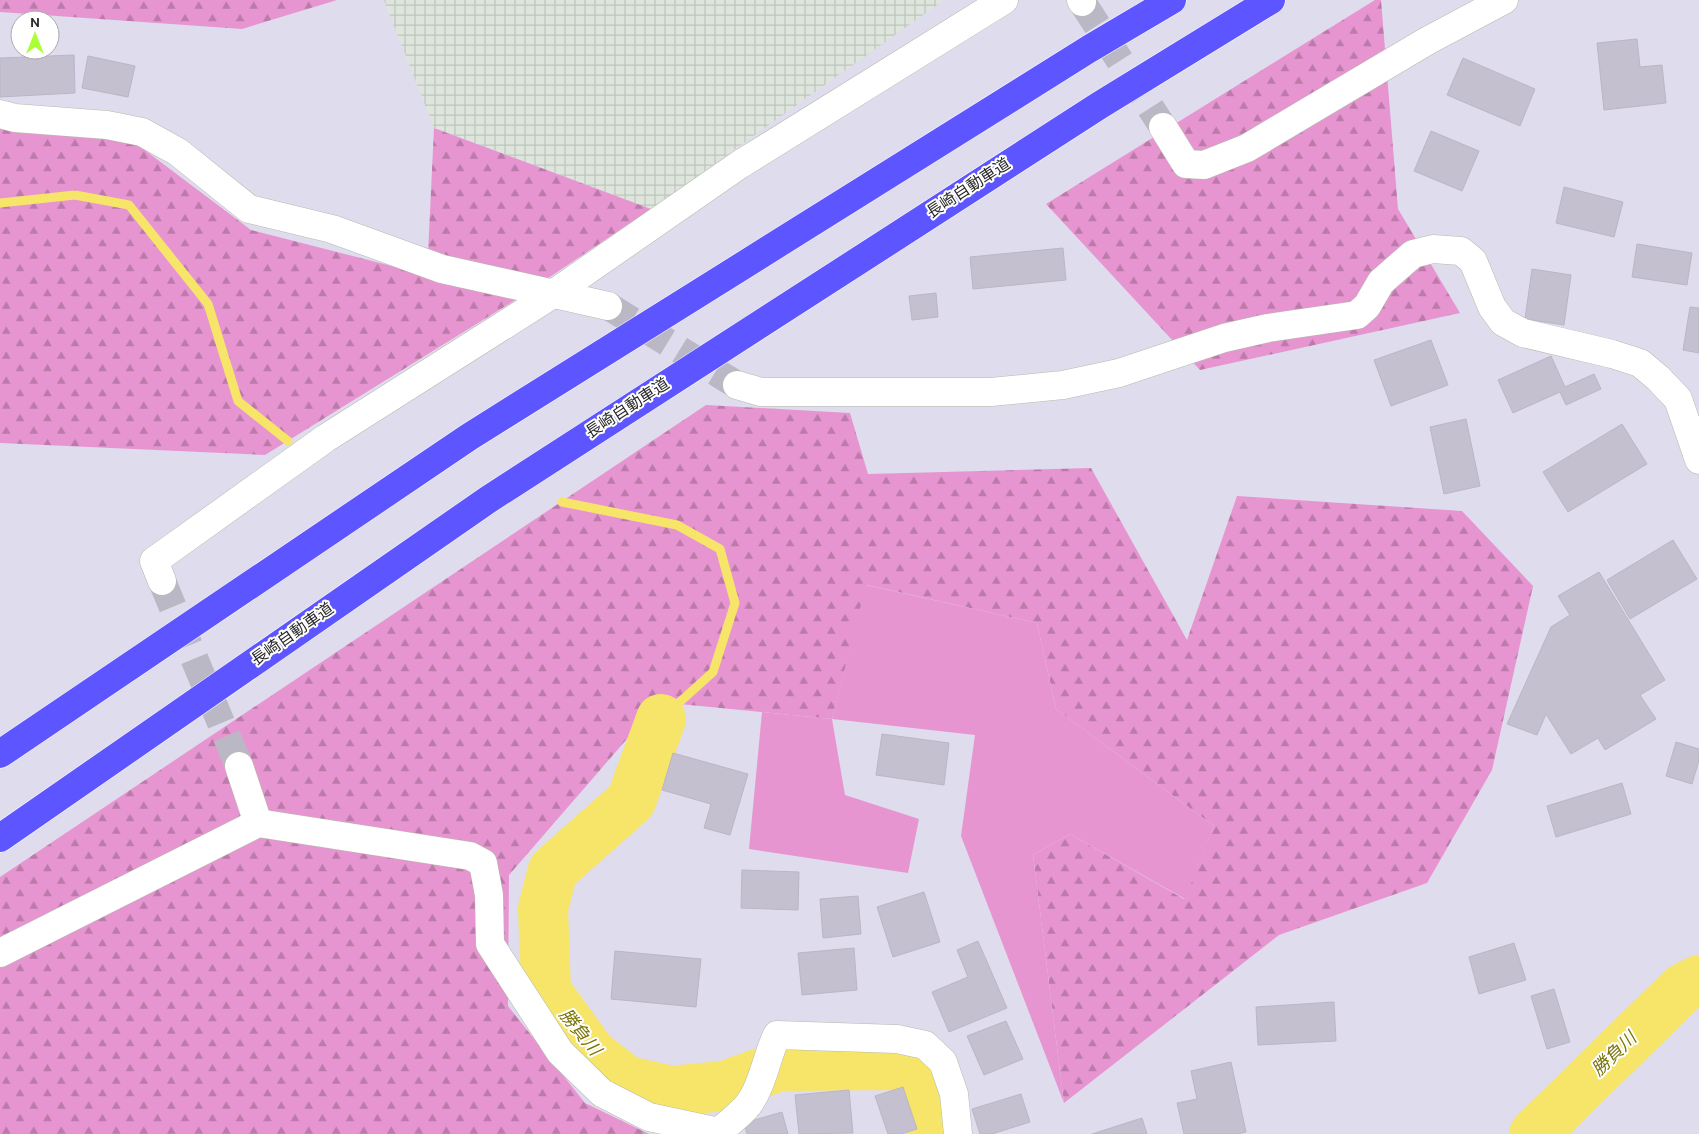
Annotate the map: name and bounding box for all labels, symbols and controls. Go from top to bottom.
north arrow [10,10,60,60]
text: N [30,15,40,32]
street label: 長崎自動車道 [923,154,1015,224]
street label: 長崎自動車道 [582,374,674,444]
street label: 長崎自動車道 [248,599,338,671]
water label: 勝負川 [553,1005,606,1063]
water label: 勝負川 [1588,1027,1644,1082]

